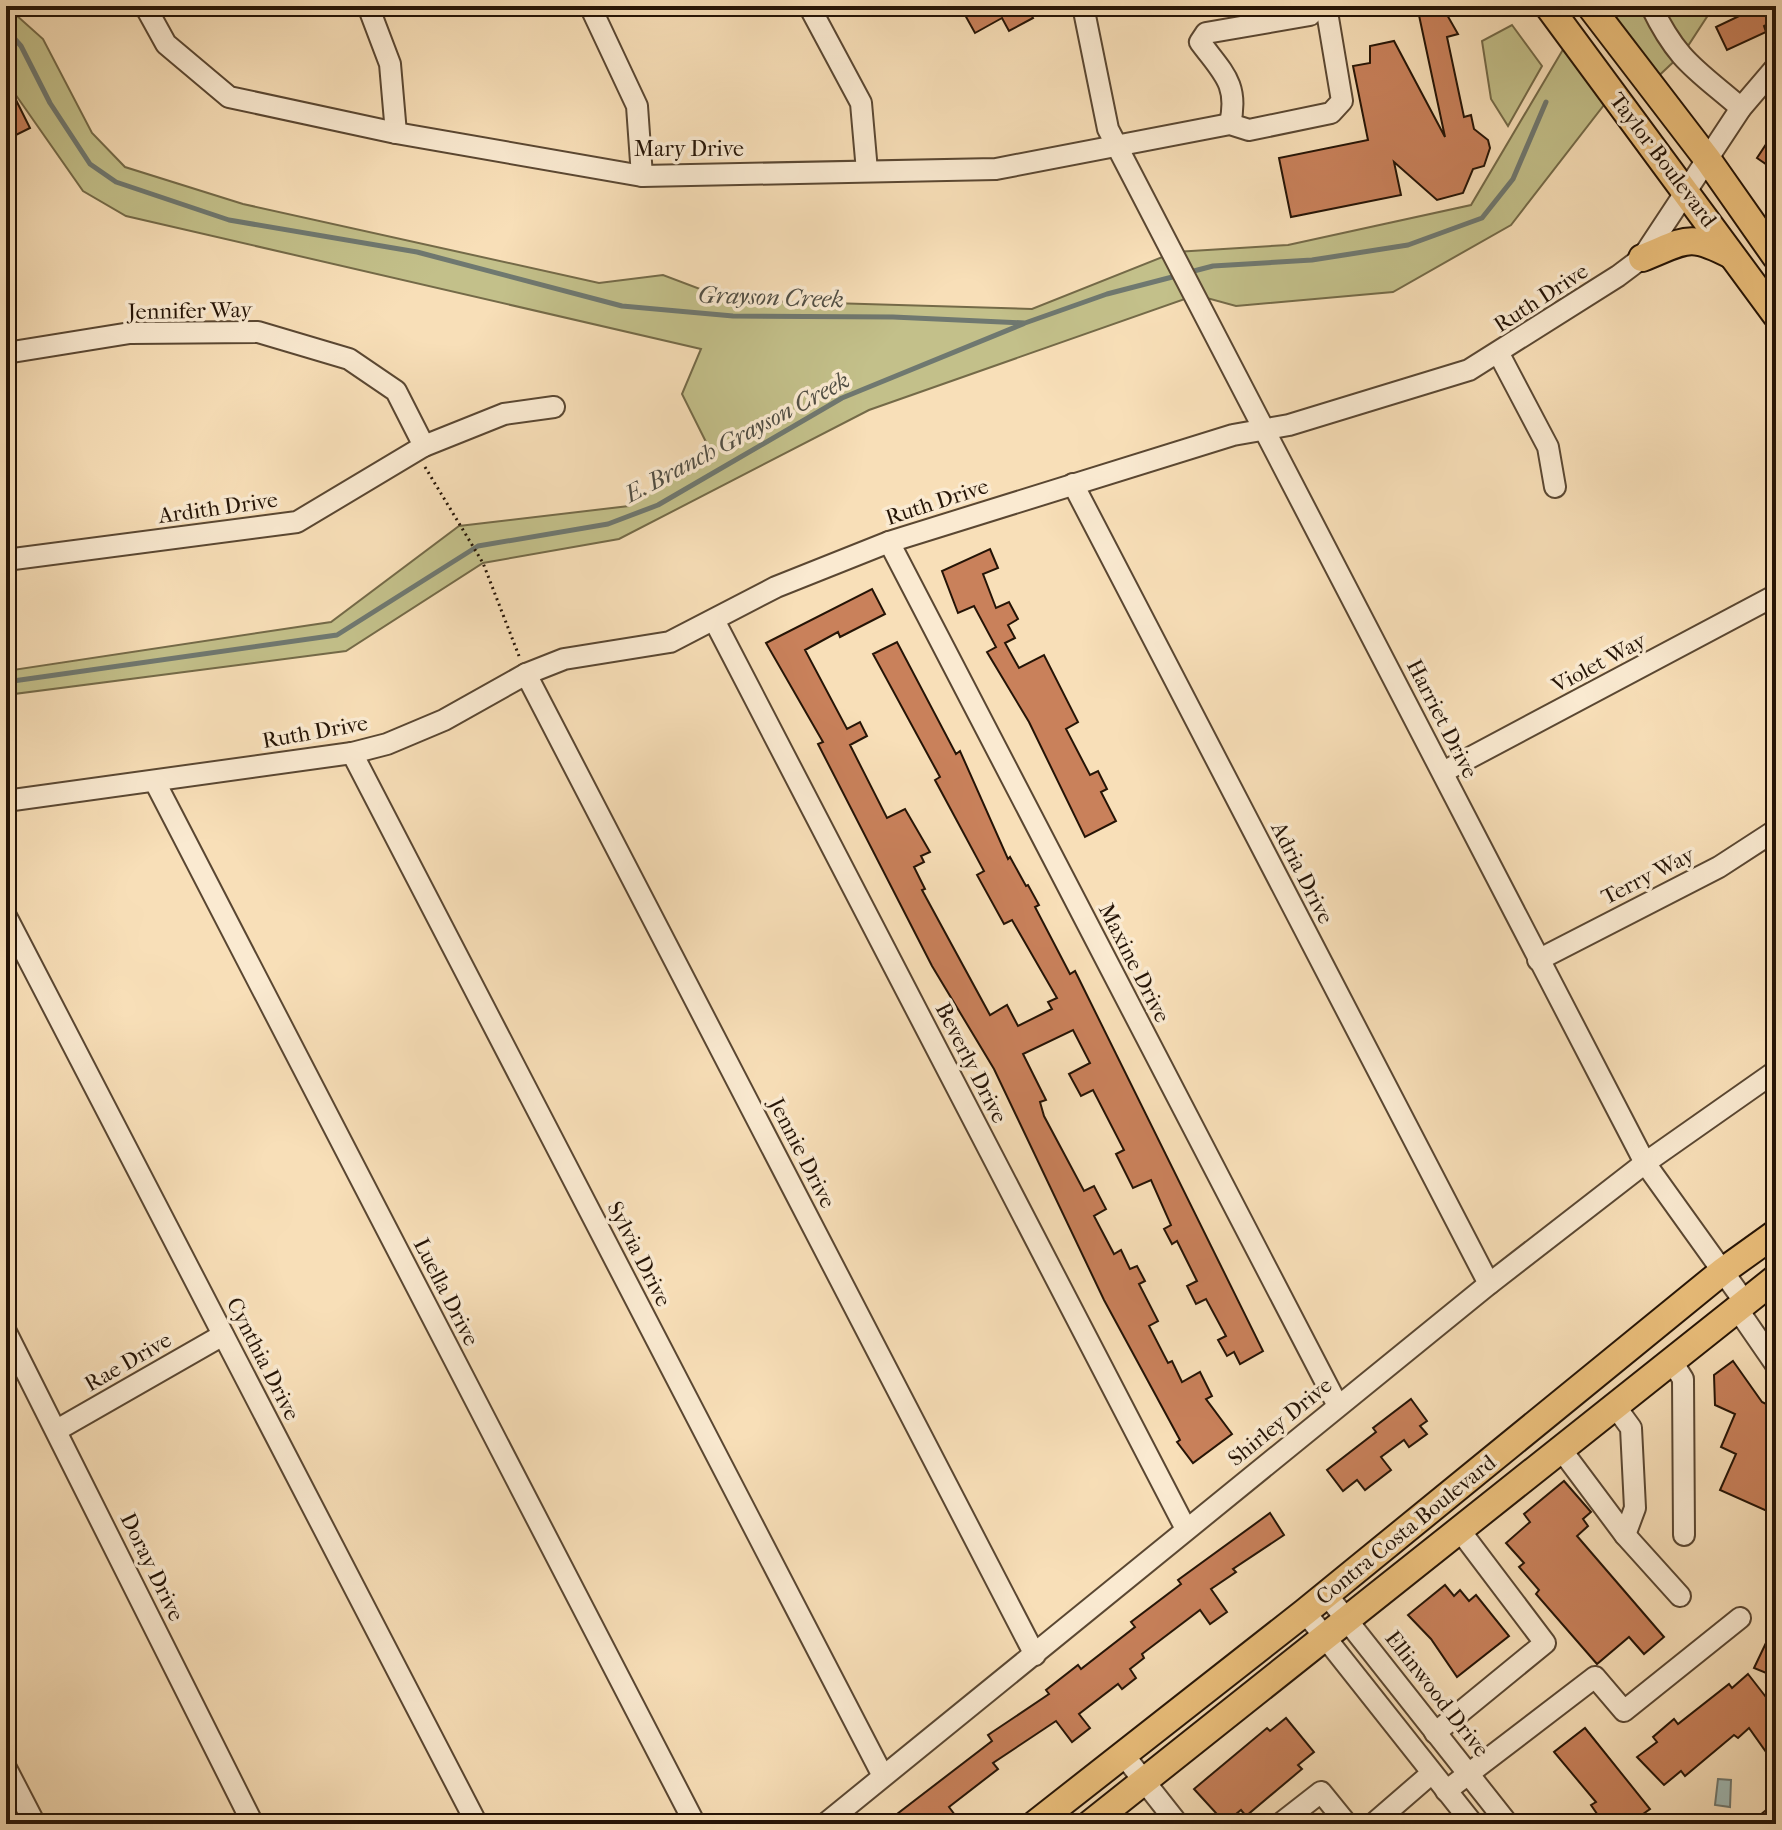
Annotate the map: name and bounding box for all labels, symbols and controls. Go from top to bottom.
street label: Taylor Boulevard [1604,88,1723,233]
street label: Mary Drive [634,136,744,162]
street label: Ruth Drive [1489,258,1593,338]
water label: Grayson Creek [698,280,844,314]
street label: Jennifer Way [126,297,254,325]
water label: E. Branch Grayson Creek [618,366,854,509]
street label: Ruth Drive [882,473,992,531]
street label: Ardith Drive [156,487,280,529]
street label: Violet Way [1547,627,1652,699]
street label: Harriet Drive [1401,655,1483,783]
street label: Ruth Drive [260,710,370,754]
street label: Adria Drive [1265,817,1339,928]
street label: Terry Way [1597,841,1700,910]
street label: Maxine Drive [1093,899,1175,1027]
street label: Beverly Drive [930,999,1012,1128]
street label: Jennie Drive [762,1092,841,1212]
street label: Sylvia Drive [601,1197,677,1311]
street label: Luella Drive [408,1234,484,1350]
street label: Cynthia Drive [221,1293,305,1425]
street label: Rae Drive [80,1327,176,1397]
street label: Shirley Drive [1223,1372,1337,1472]
street label: Contra Costa Boulevard [1311,1449,1502,1610]
street label: Doray Drive [115,1509,189,1625]
street label: Ellinwood Drive [1380,1626,1494,1762]

